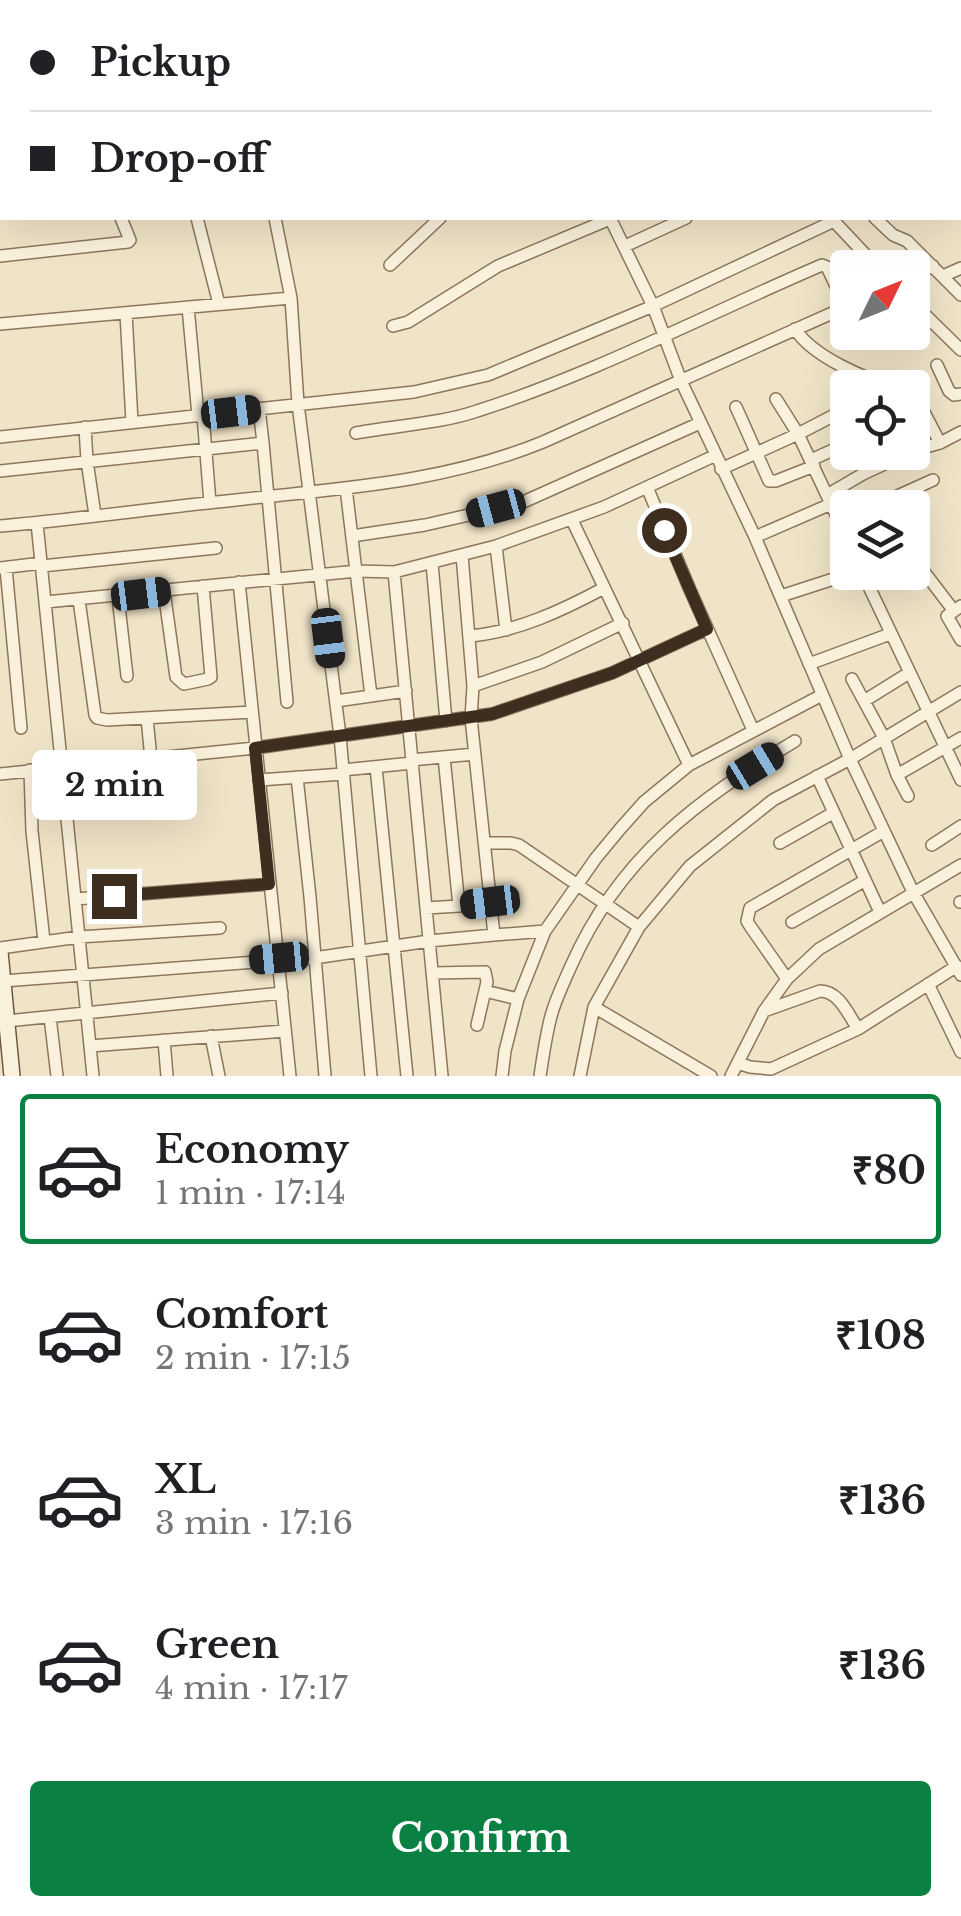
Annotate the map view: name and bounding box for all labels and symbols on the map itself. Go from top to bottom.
north arrow [830,250,930,350]
car [199,393,263,431]
car [463,486,529,530]
route start [642,508,687,553]
car [109,575,173,613]
car [309,606,347,670]
car [722,738,788,794]
callout: 2 min [32,751,196,821]
route end [92,874,137,919]
car [458,883,522,921]
car [248,940,310,976]

